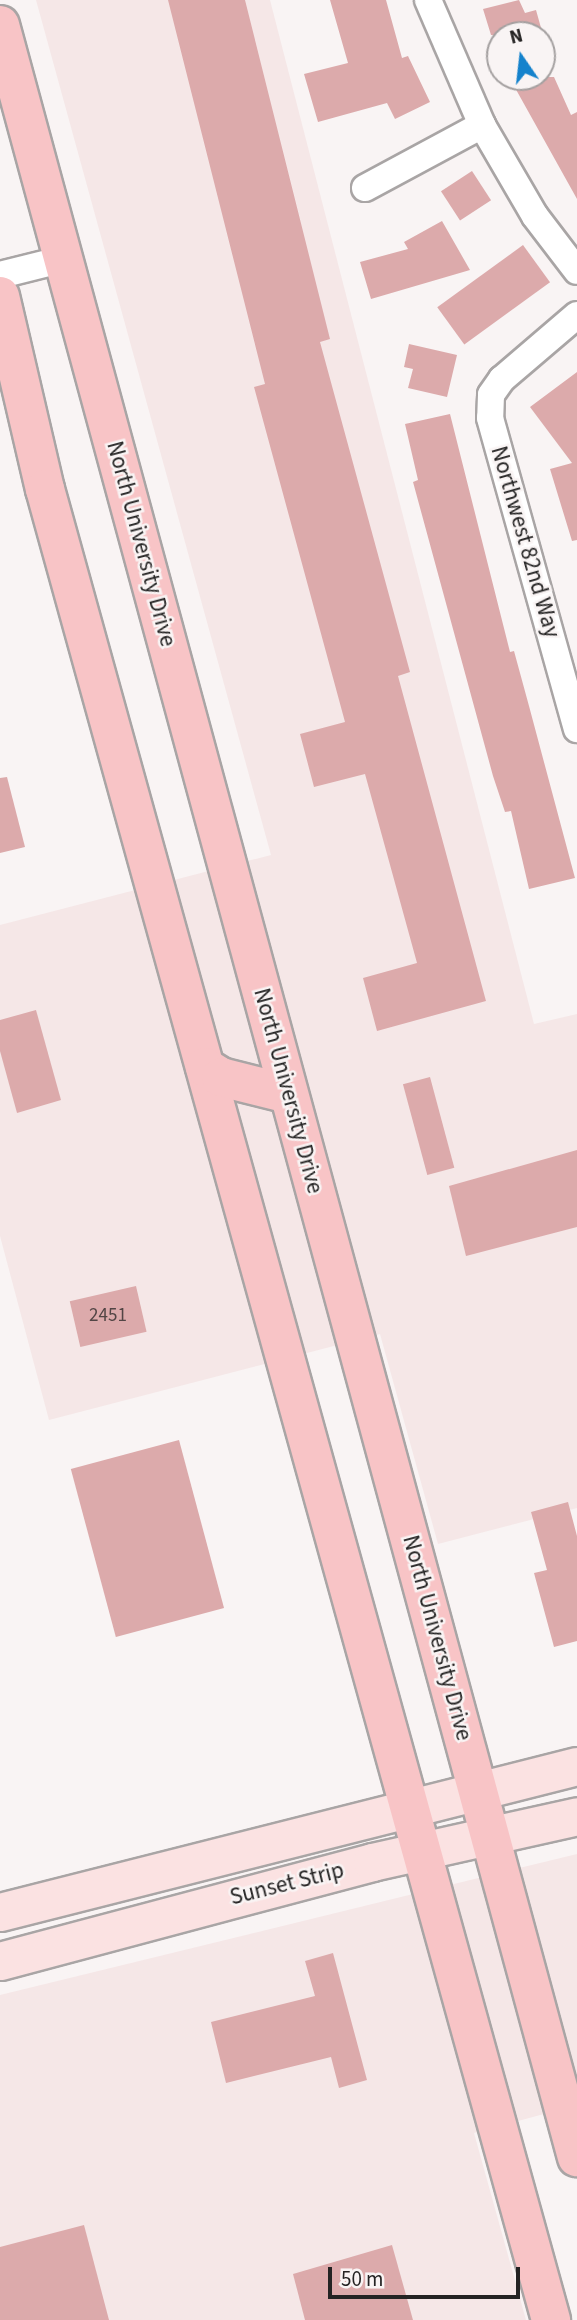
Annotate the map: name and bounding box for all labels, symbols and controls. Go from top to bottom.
north arrow [486,21,556,91]
text: N [507,22,526,52]
street label: North University Drive [100,438,182,650]
street label: Northwest 82nd Way [484,443,566,641]
street label: North University Drive [247,985,329,1197]
house number: 2451 [89,1305,127,1327]
street label: North University Drive [396,1532,478,1744]
street label: Sunset Strip [227,1857,347,1911]
scale bar [332,2254,524,2298]
text: 50 m [341,2264,383,2294]

